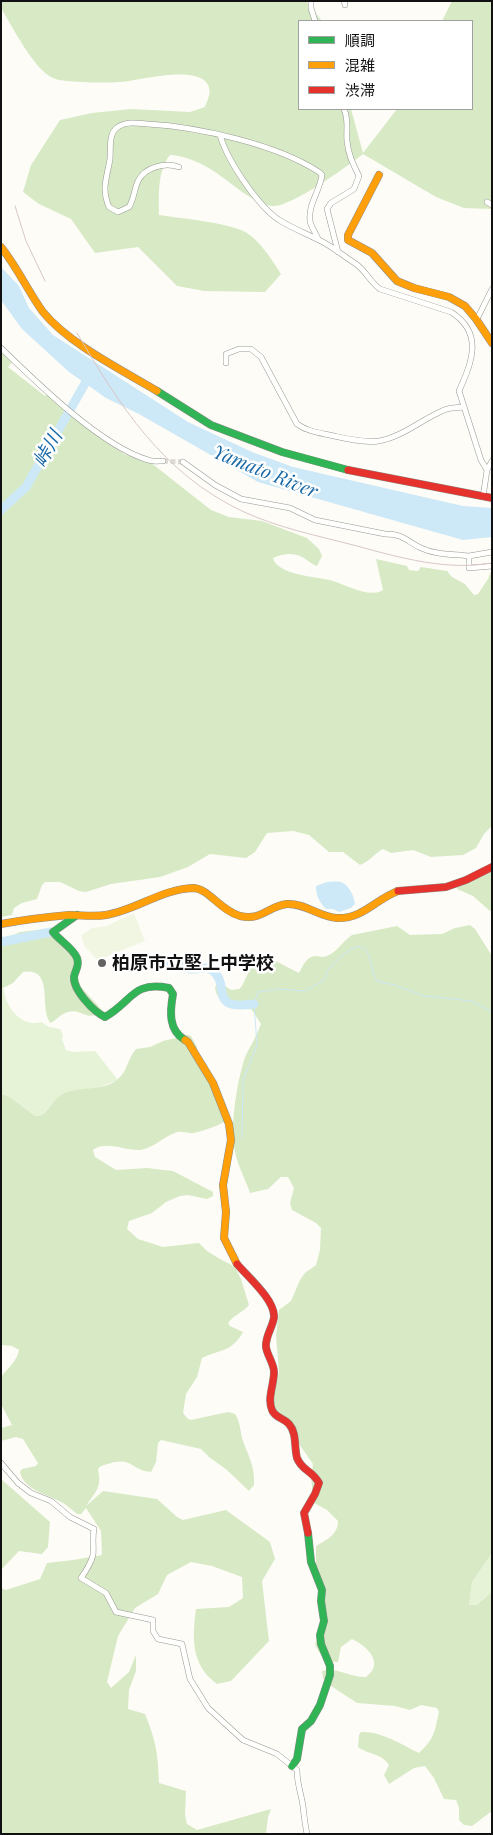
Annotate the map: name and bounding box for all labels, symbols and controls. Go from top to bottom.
legend [298,20,473,110]
text: 順調 [345,30,375,50]
text: 混雑 [345,55,375,75]
text: 渋滞 [345,80,375,100]
water label: 峠川 [29,427,67,471]
water label: Yamato River [209,441,321,503]
place label: 柏原市立堅上中学校 [112,952,274,974]
marker: 柏原市立堅上中学校 [96,957,108,969]

